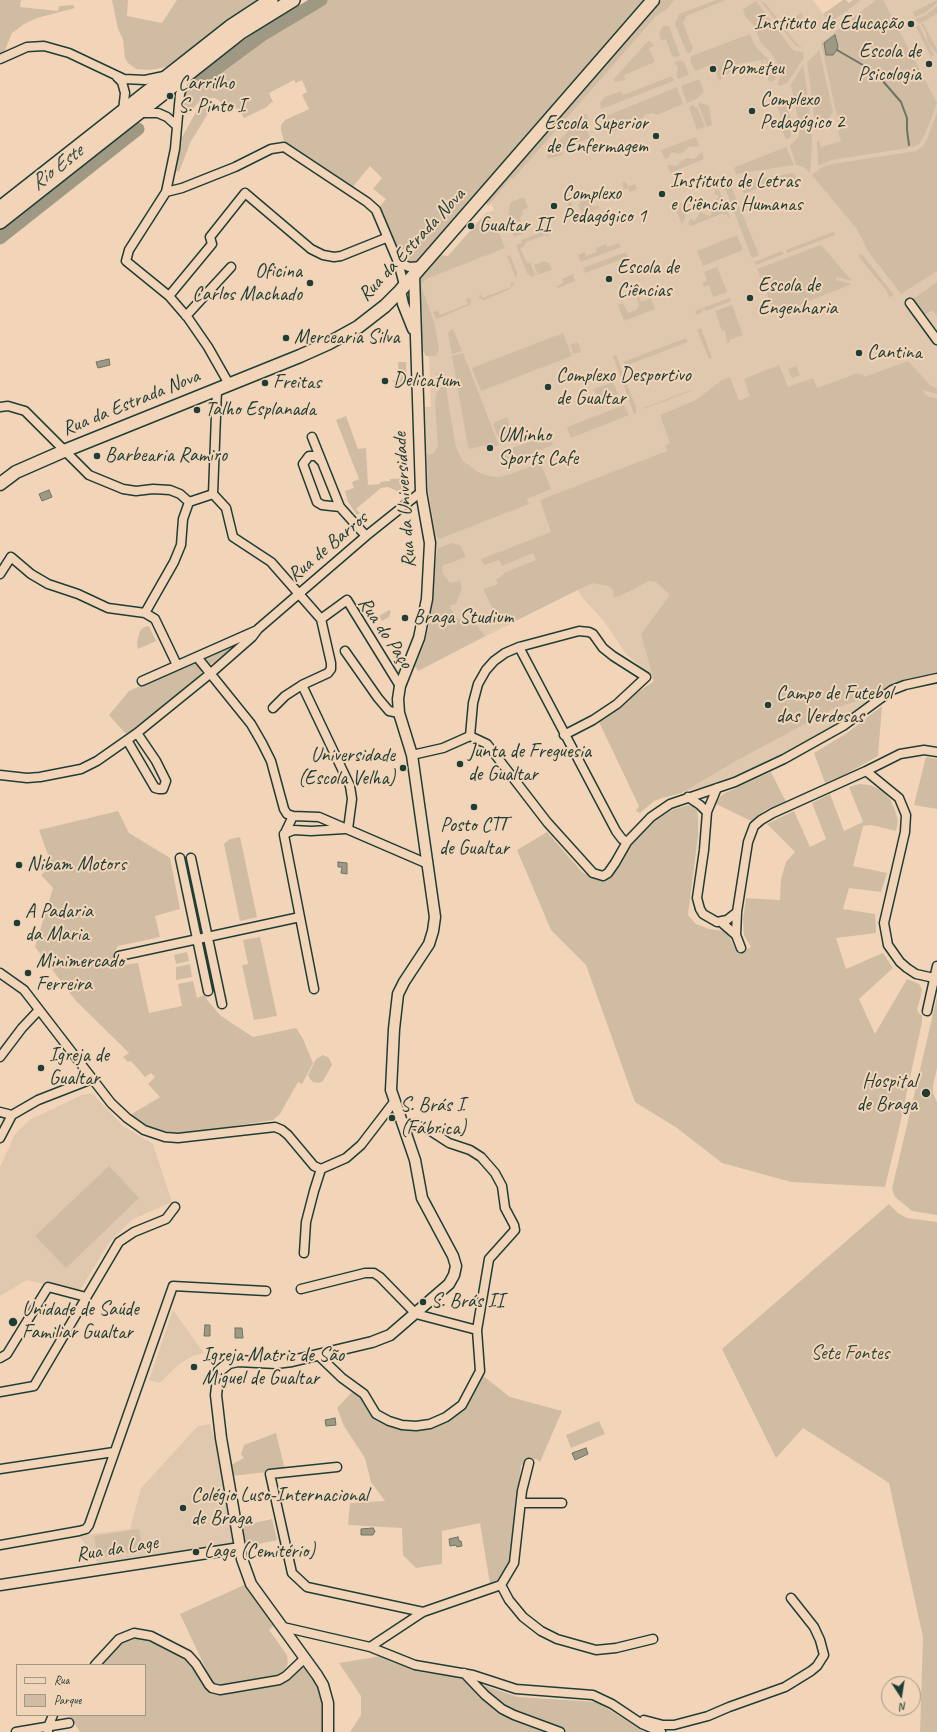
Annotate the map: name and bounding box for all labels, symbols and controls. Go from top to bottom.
place label: Instituto de Educação [754,12,903,36]
marker: Instituto de Educação [906,19,916,29]
place label: Escola de Psicologia [858,40,921,87]
place label: Prometeu [721,57,784,81]
marker: Escola de Psicologia [924,59,934,69]
marker: Prometeu [708,64,718,74]
place label: Carrilho S. Pinto I [178,72,245,119]
place label: Complexo Pedagógico 2 [760,88,844,135]
marker: Carrilho S. Pinto I [165,91,175,101]
marker: Complexo Pedagógico 2 [747,106,757,116]
place label: Escola Superior de Enfermagem [544,112,648,159]
marker: Escola Superior de Enfermagem [651,131,661,141]
water label: Rio Este [26,140,88,196]
place label: Instituto de Letras e Ciências Humanas [670,170,802,217]
place label: Complexo Pedagógico 1 [562,182,646,229]
street label: Rua da Estrada Nova [353,183,471,307]
marker: Instituto de Letras e Ciências Humanas [657,189,667,199]
marker: Complexo Pedagógico 1 [549,201,559,211]
place label: Gualtar II [479,214,551,238]
marker: Gualtar II [466,221,476,231]
place label: Escola de Ciências [617,256,679,303]
place label: Oficina Carlos Machado [192,260,302,307]
marker: Escola de Ciências [604,274,614,284]
place label: Escola de Engenharia [758,274,837,321]
marker: Oficina Carlos Machado [305,278,315,288]
marker: Escola de Engenharia [745,293,755,303]
place label: Mercearia Silva [294,326,399,350]
marker: Mercearia Silva [281,333,291,343]
place label: Cantina [867,341,922,365]
marker: Cantina [854,348,864,358]
street label: Rua da Estrada Nova [59,364,203,442]
place label: Complexo Desportivo de Gualtar [556,364,691,411]
place label: Delicatum [393,369,459,393]
place label: Freitas [273,371,321,395]
marker: Delicatum [380,376,390,386]
marker: Freitas [260,378,270,388]
marker: Complexo Desportivo de Gualtar [543,382,553,392]
place label: Talho Esplanada [205,398,316,422]
marker: Talho Esplanada [192,405,202,415]
place label: UMinho Sports Cafe [498,424,578,471]
street label: Rua da Universidade [388,431,422,569]
marker: UMinho Sports Cafe [485,443,495,453]
place label: Barbearia Ramiro [105,444,227,468]
marker: Barbearia Ramiro [92,451,102,461]
street label: Rua de Barros [283,507,373,587]
street label: Rua do Paço [352,592,418,674]
place label: Braga Studium [413,606,514,630]
marker: Braga Studium [400,613,410,623]
place label: Campo de Futebol das Verdosas [776,682,893,729]
marker: Campo de Futebol das Verdosas [763,700,773,710]
place label: Junta de Freguesia de Gualtar [468,740,591,787]
place label: Universidade (Escola Velha) [298,744,395,791]
marker: Junta de Freguesia de Gualtar [455,759,465,769]
marker: Universidade (Escola Velha) [398,763,408,773]
marker: Posto CTT de Gualtar [469,802,479,812]
place label: Posto CTT de Gualtar [439,814,509,861]
place label: Nibam Motors [27,853,126,877]
marker: Nibam Motors [14,860,24,870]
place label: A Padaria da Maria [25,900,93,947]
marker: A Padaria da Maria [12,918,22,928]
place label: Minimercado Ferreira [36,950,124,997]
marker: Minimercado Ferreira [23,968,33,978]
place label: Igreja de Gualtar [49,1044,109,1091]
marker: Igreja de Gualtar [36,1063,46,1073]
place label: Hospital de Braga [856,1070,917,1117]
marker: Hospital de Braga [920,1087,932,1099]
place label: S. Brás I (Fábrica) [400,1094,466,1141]
marker: S. Brás I (Fábrica) [387,1113,397,1123]
place label: S. Brás II [431,1290,504,1314]
marker: S. Brás II [418,1297,428,1307]
place label: Unidade de Saúde Familiar Gualtar [22,1298,139,1345]
marker: Unidade de Saúde Familiar Gualtar [7,1316,19,1328]
park label: Sete Fontes [811,1342,889,1366]
place label: Igreja Matriz de São Miguel de Gualtar [202,1344,344,1391]
marker: Igreja Matriz de São Miguel de Gualtar [189,1362,199,1372]
place label: Colégio Luso-Internacional de Braga [191,1484,368,1531]
marker: Colégio Luso-Internacional de Braga [178,1503,188,1513]
street label: Rua da Lage [74,1531,160,1567]
place label: Lage (Cemitério) [204,1540,315,1564]
marker: Lage (Cemitério) [191,1547,201,1557]
legend [16,1664,146,1716]
text: Rua [54,1672,69,1688]
north arrow [881,1676,921,1716]
text: Parque [54,1692,82,1708]
text: N [898,1699,908,1714]

